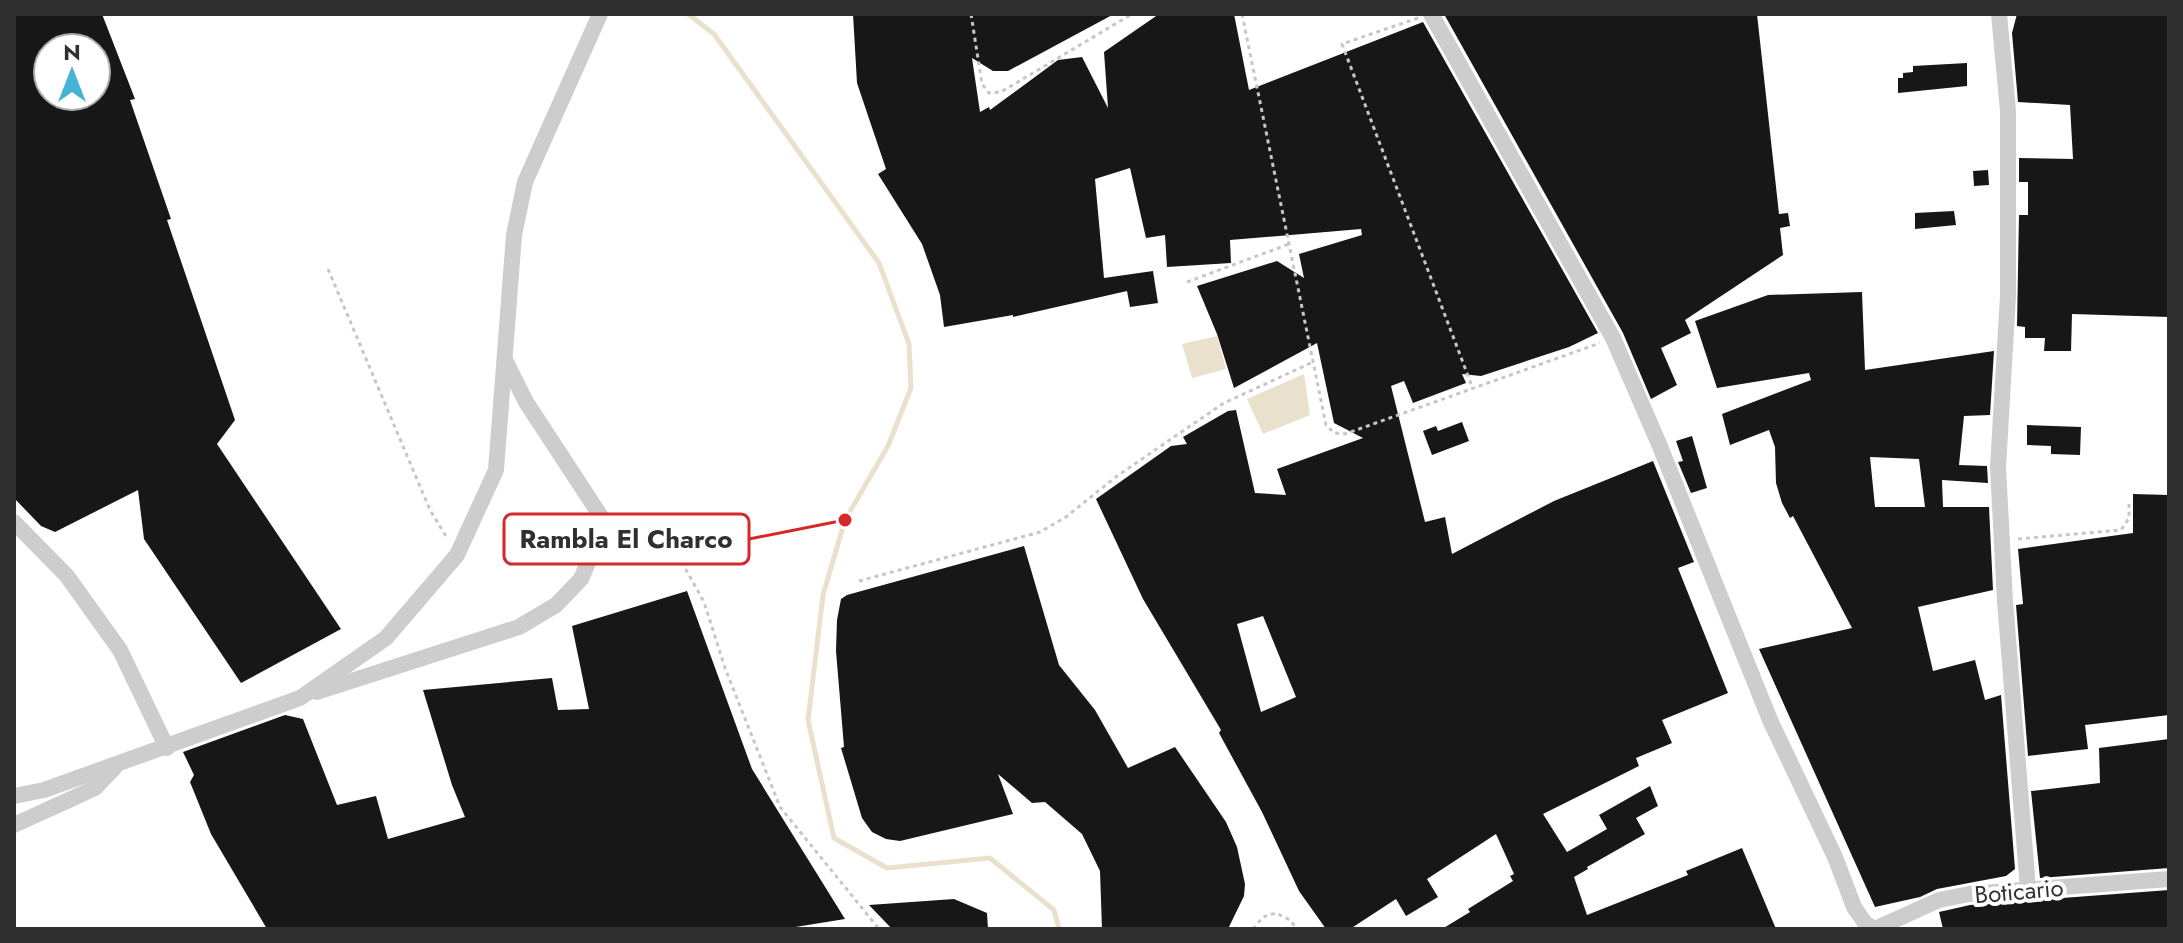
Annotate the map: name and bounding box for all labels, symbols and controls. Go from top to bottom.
north arrow [32,32,112,112]
text: N [63,36,81,68]
callout: Rambla El Charco [504,514,749,564]
text: Rambla El Charco [519,520,733,558]
street label: Boticario [1973,870,2065,912]

